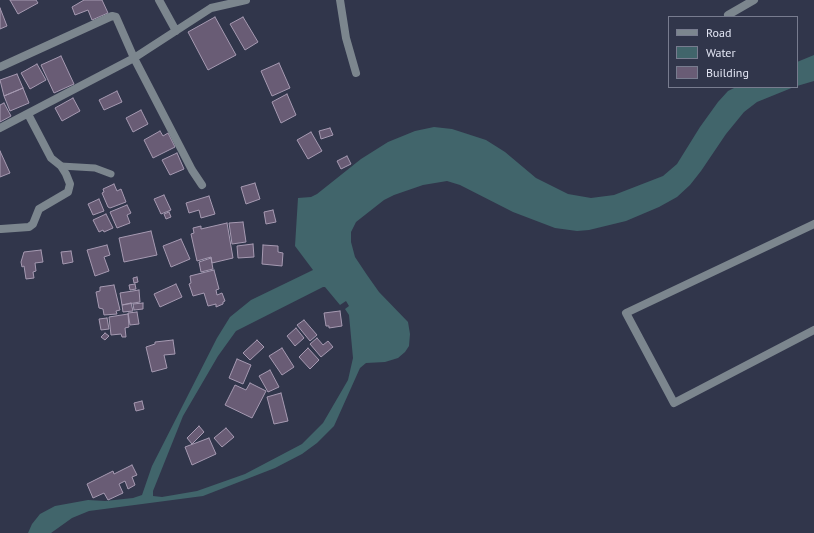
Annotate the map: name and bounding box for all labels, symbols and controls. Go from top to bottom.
legend [668,16,798,88]
text: Road [706,25,731,40]
text: Water [706,45,736,60]
text: Building [706,65,749,80]

